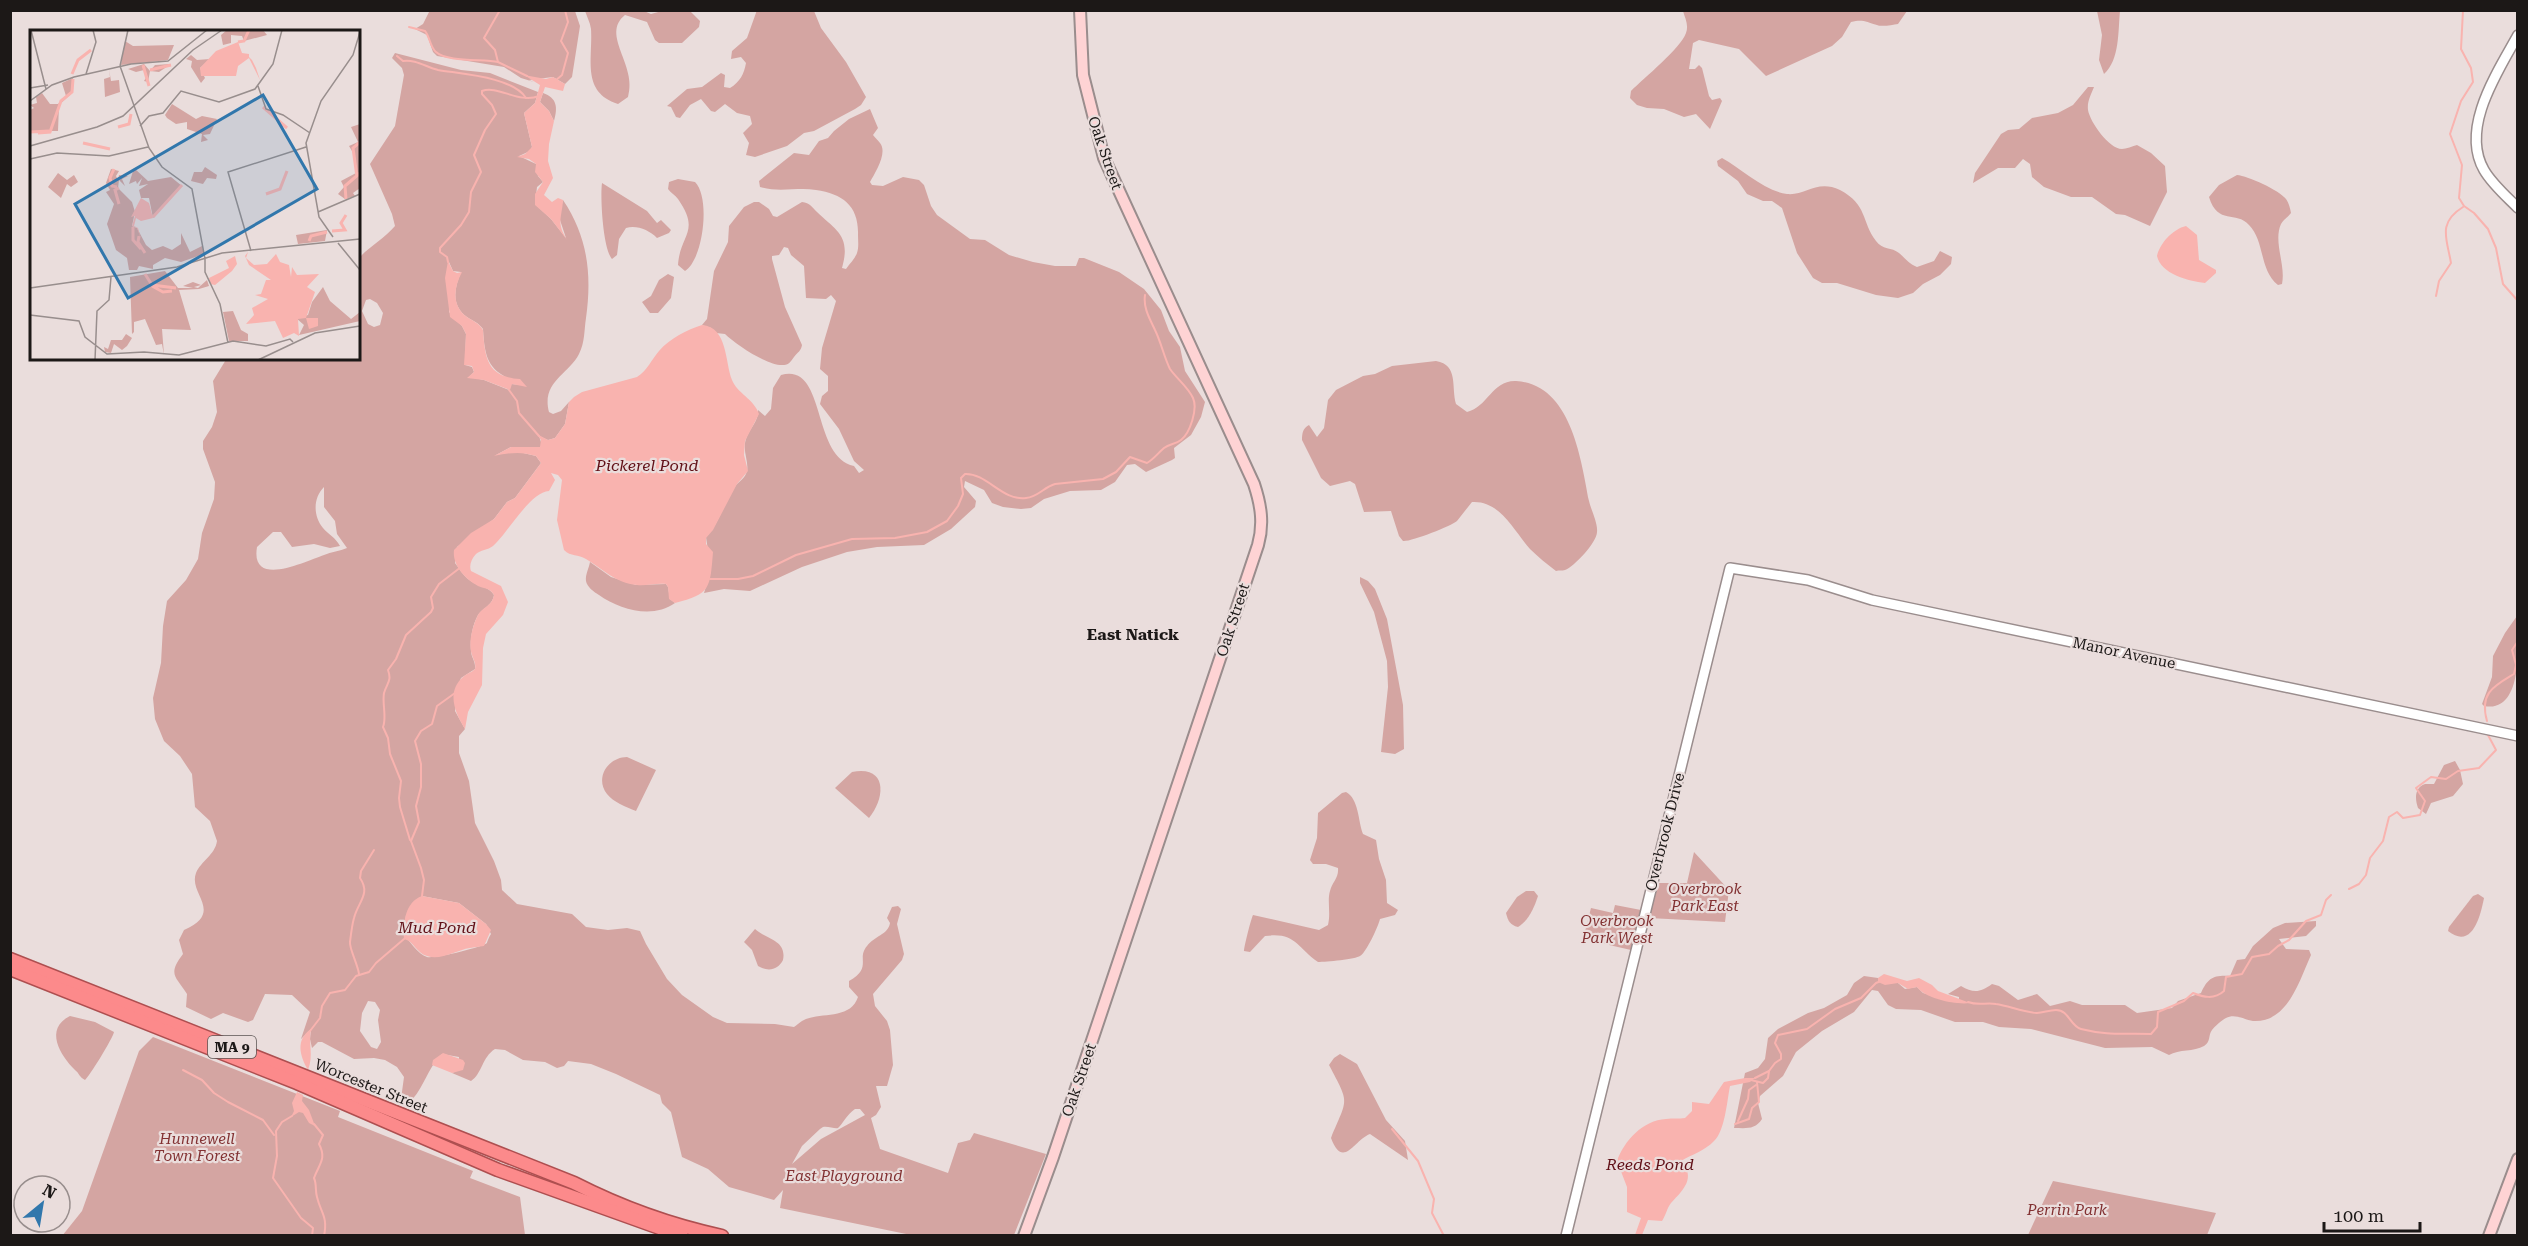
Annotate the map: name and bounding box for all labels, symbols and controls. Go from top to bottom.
inset map [30,30,360,360]
street label: Oak Street [1084,114,1126,192]
water label: Pickerel Pond [594,456,699,475]
street label: Oak Street [1213,581,1253,659]
district label: East Natick [1087,625,1179,644]
street label: Manor Avenue [2071,633,2177,673]
street label: Overbrook Drive [1642,771,1688,893]
park label: Overbrook Park East [1668,880,1743,915]
park label: Overbrook Park West [1580,912,1655,947]
water label: Mud Pond [397,918,476,937]
road number: MA 9 [208,1036,256,1058]
street label: Oak Street [1058,1041,1100,1119]
street label: Worcester Street [312,1055,430,1117]
park label: Hunnewell Town Forest [154,1130,241,1165]
water label: Reeds Pond [1605,1155,1694,1174]
park label: East Playground [784,1167,903,1185]
north arrow [12,1174,72,1234]
text: N [39,1180,59,1203]
scale bar [2324,1195,2420,1233]
park label: Perrin Park [2026,1201,2108,1219]
text: 100 m [2333,1205,2384,1226]

